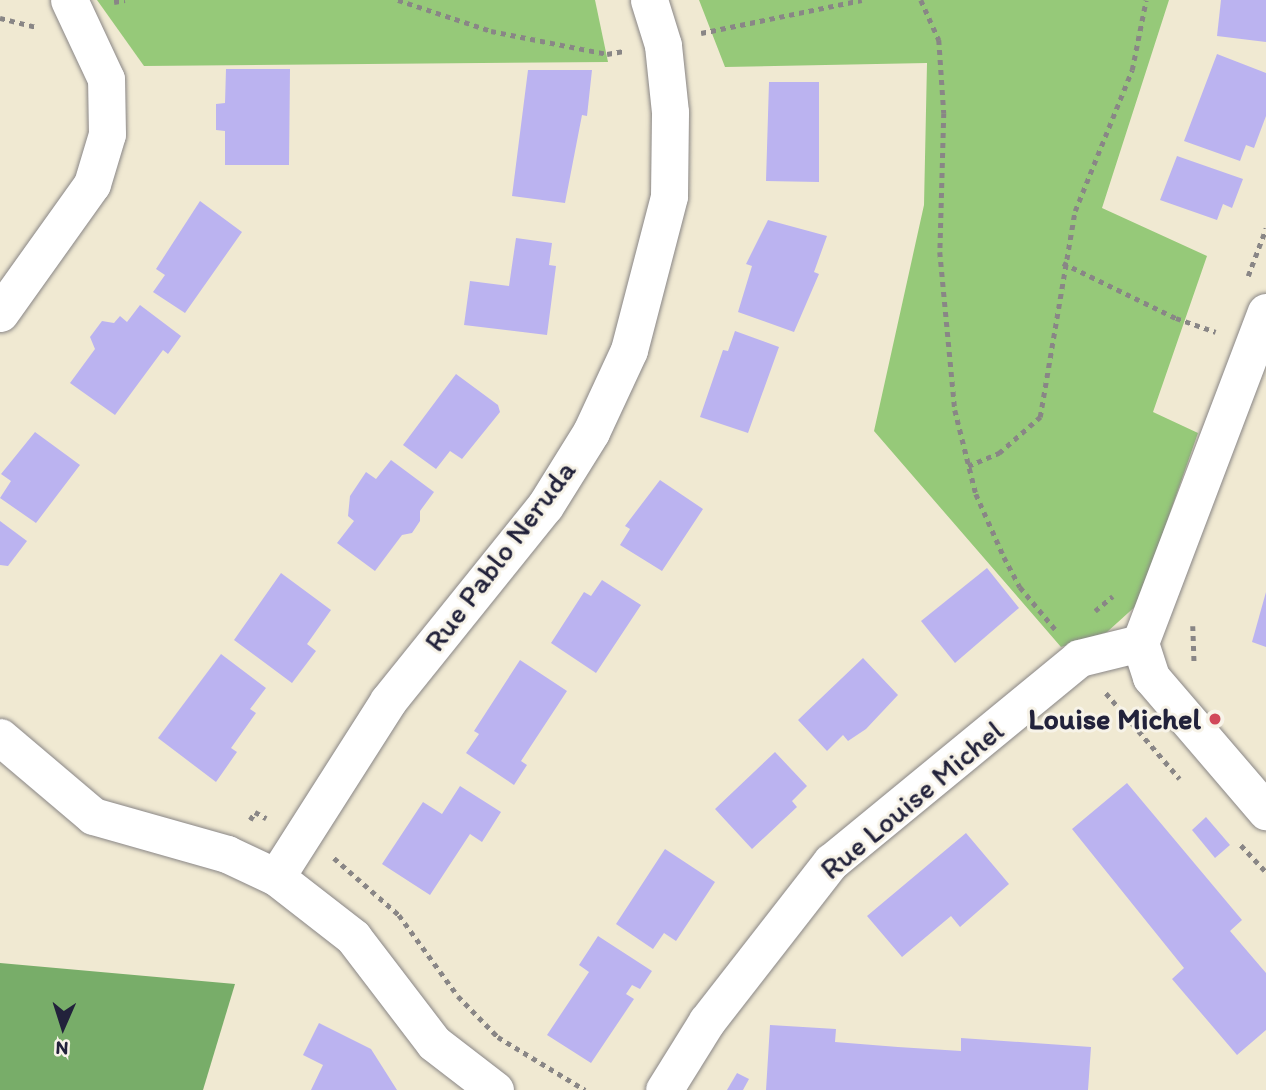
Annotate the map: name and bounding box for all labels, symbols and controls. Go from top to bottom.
street label: Rue Pablo Neruda [417,454,583,658]
place label: Louise Michel [1029,701,1201,737]
marker: Louise Michel [1207,711,1223,727]
street label: Rue Louise Michel [813,713,1011,887]
north arrow [28,992,98,1062]
text: N [55,1037,69,1060]

